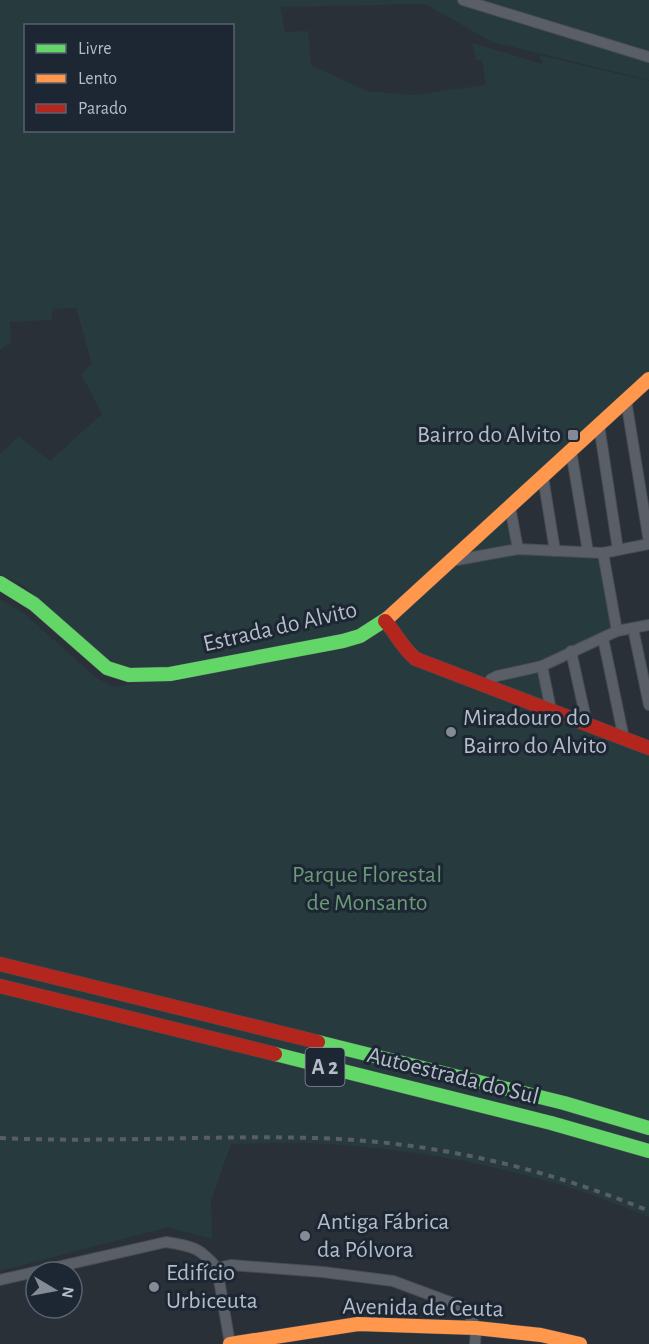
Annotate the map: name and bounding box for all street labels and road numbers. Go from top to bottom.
street label: Estrada do Alvito [201,598,359,656]
street label: Autoestrada do Sul [365,1043,541,1109]
road number: A 2 [306,1048,344,1086]
street label: Avenida de Ceuta [342,1295,504,1321]

